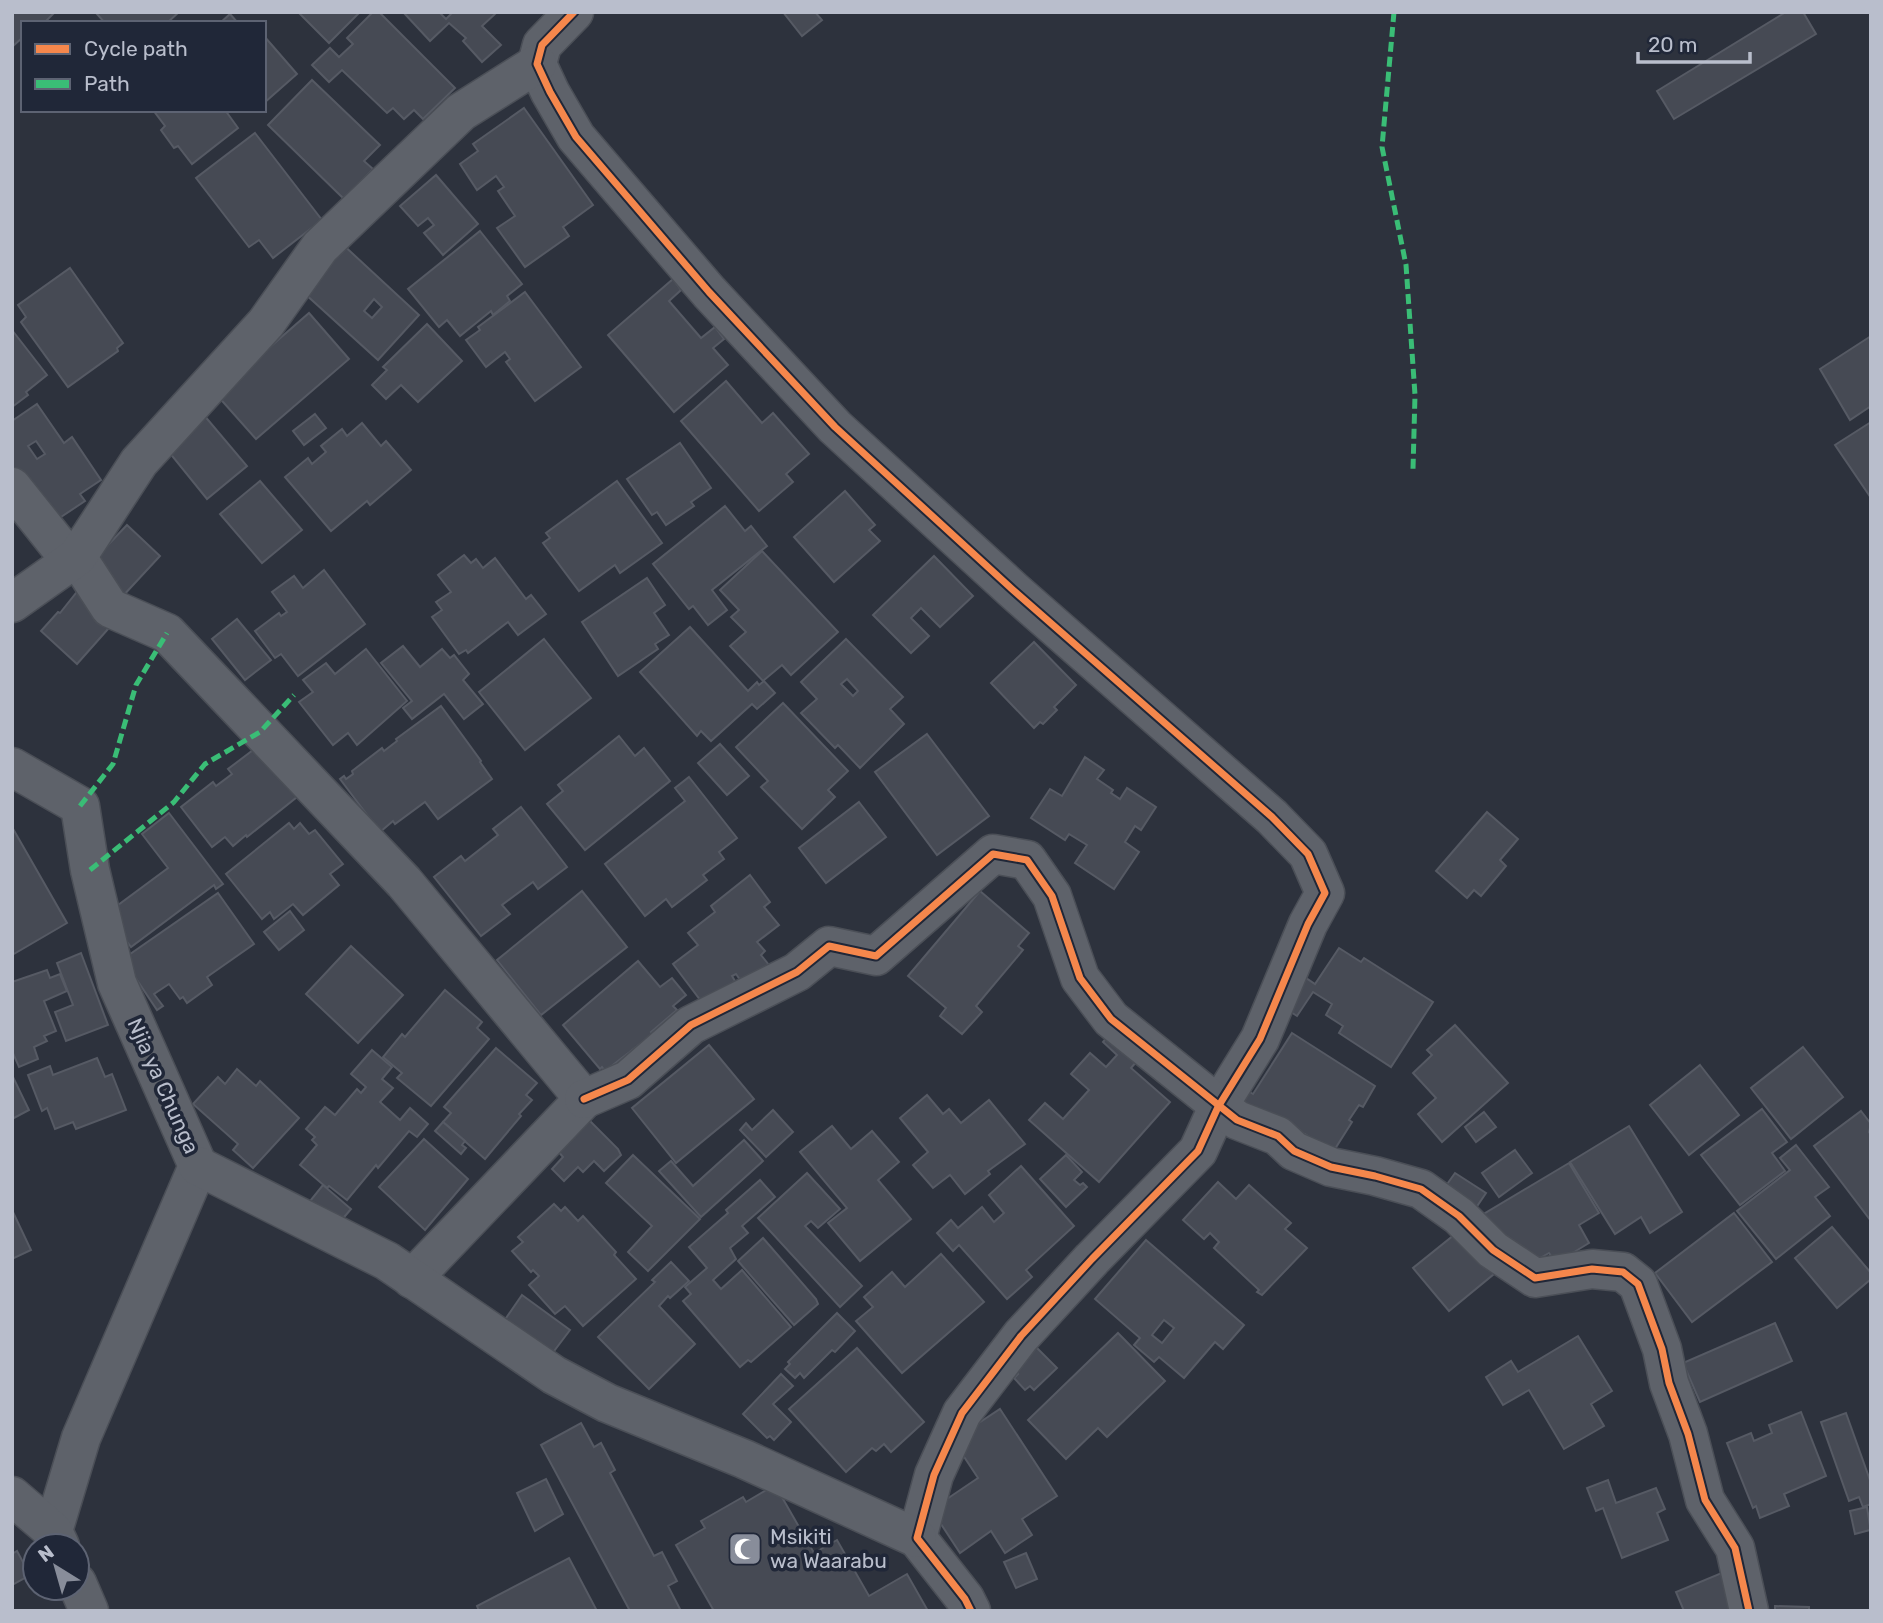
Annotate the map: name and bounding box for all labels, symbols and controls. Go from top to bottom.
legend [21,21,266,112]
scale bar [1638,21,1750,65]
text: 20 m [1648,32,1697,57]
text: Cycle path [84,36,188,61]
text: Path [84,71,130,96]
street label: Njia ya Chunga [122,1014,204,1157]
place label: Msikiti wa Waarabu [770,1524,887,1573]
mosque icon: Msikiti wa Waarabu [726,1530,764,1568]
north arrow [21,1532,91,1602]
text: N [34,1541,58,1567]

